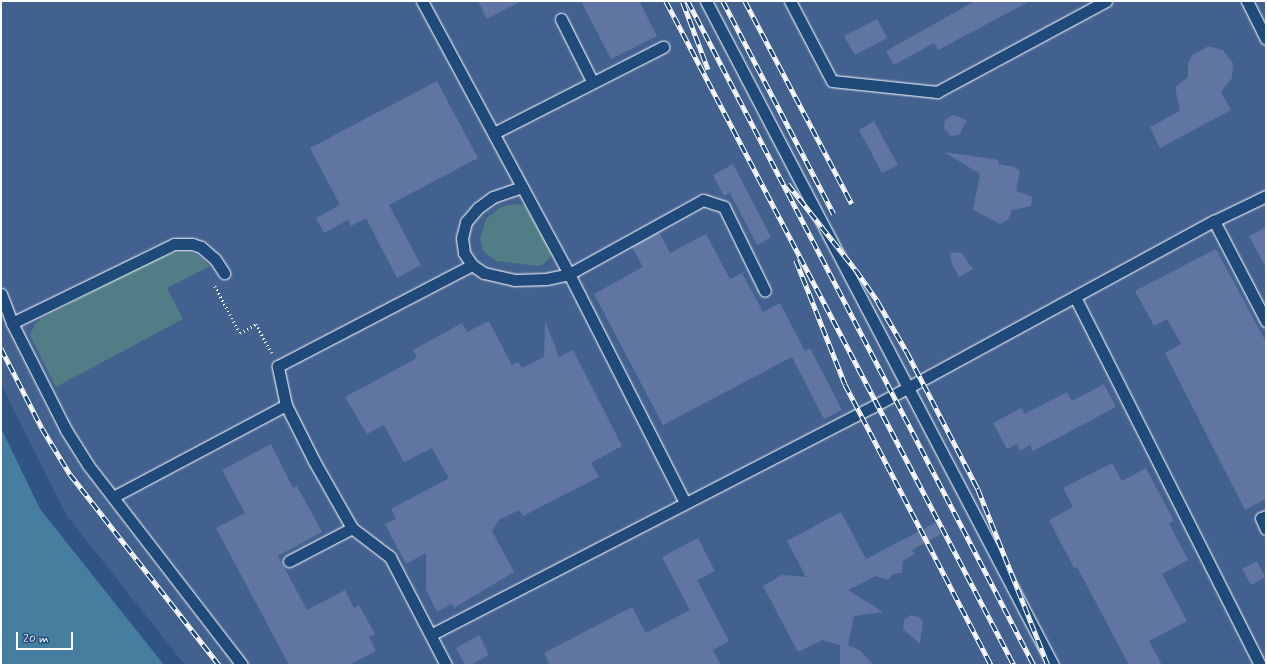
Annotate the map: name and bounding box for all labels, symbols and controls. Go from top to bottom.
scale bar [18,624,75,650]
text: 20 m [23,631,49,647]

